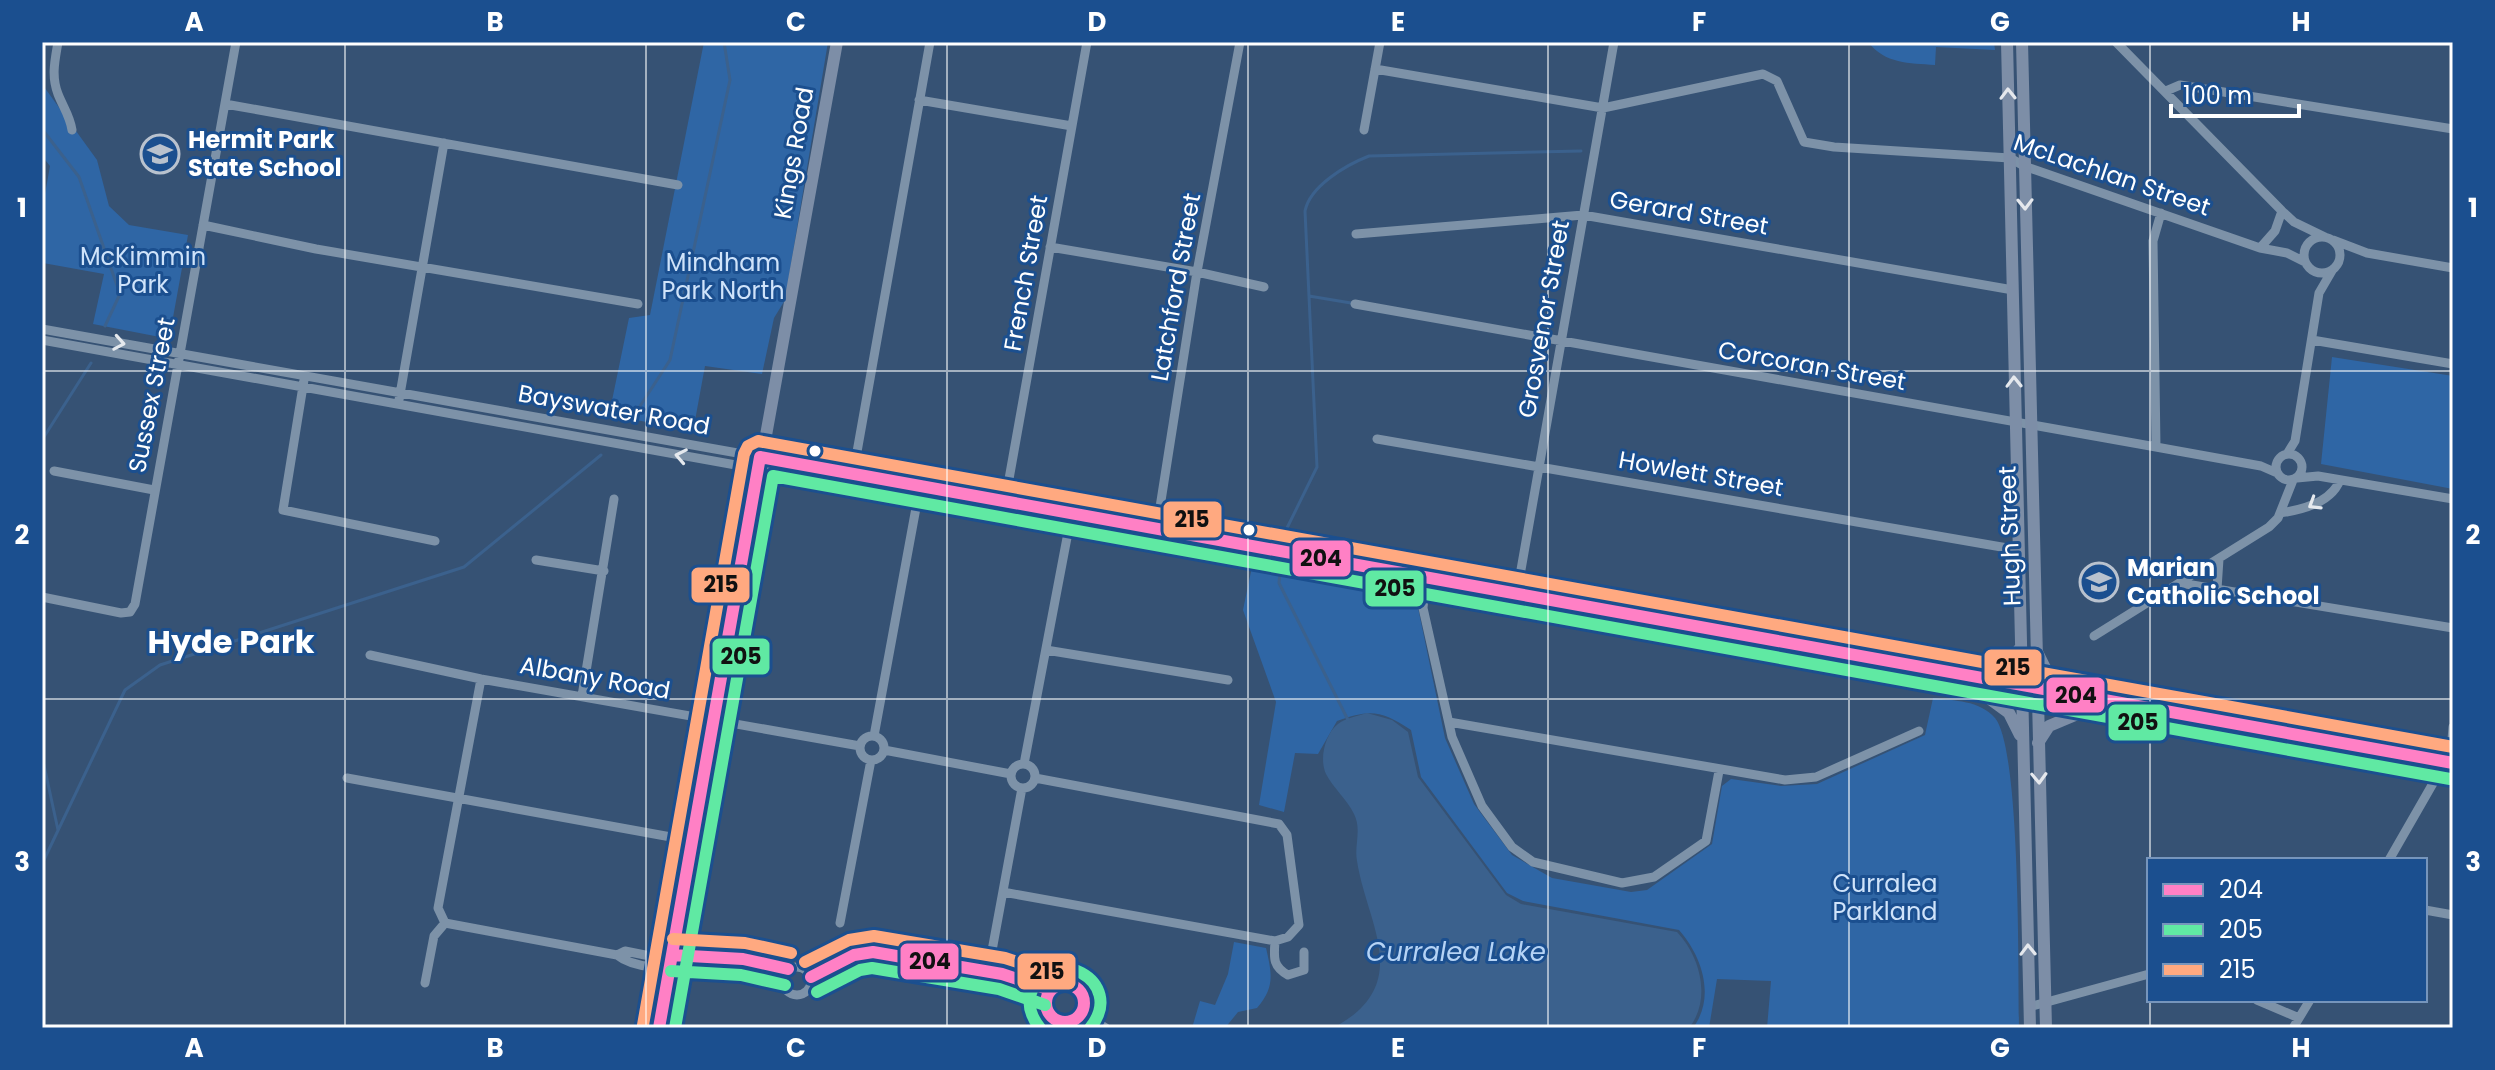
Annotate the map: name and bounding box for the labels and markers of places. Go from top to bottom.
place label: Hermit Park State School [188,123,342,184]
school or university icon: Hermit Park State School [139,133,181,175]
unlabelled marker [807,443,823,459]
unlabelled marker [1241,522,1257,538]
place label: Marian Catholic School [2127,551,2320,612]
school or university icon: Marian Catholic School [2078,561,2120,603]

